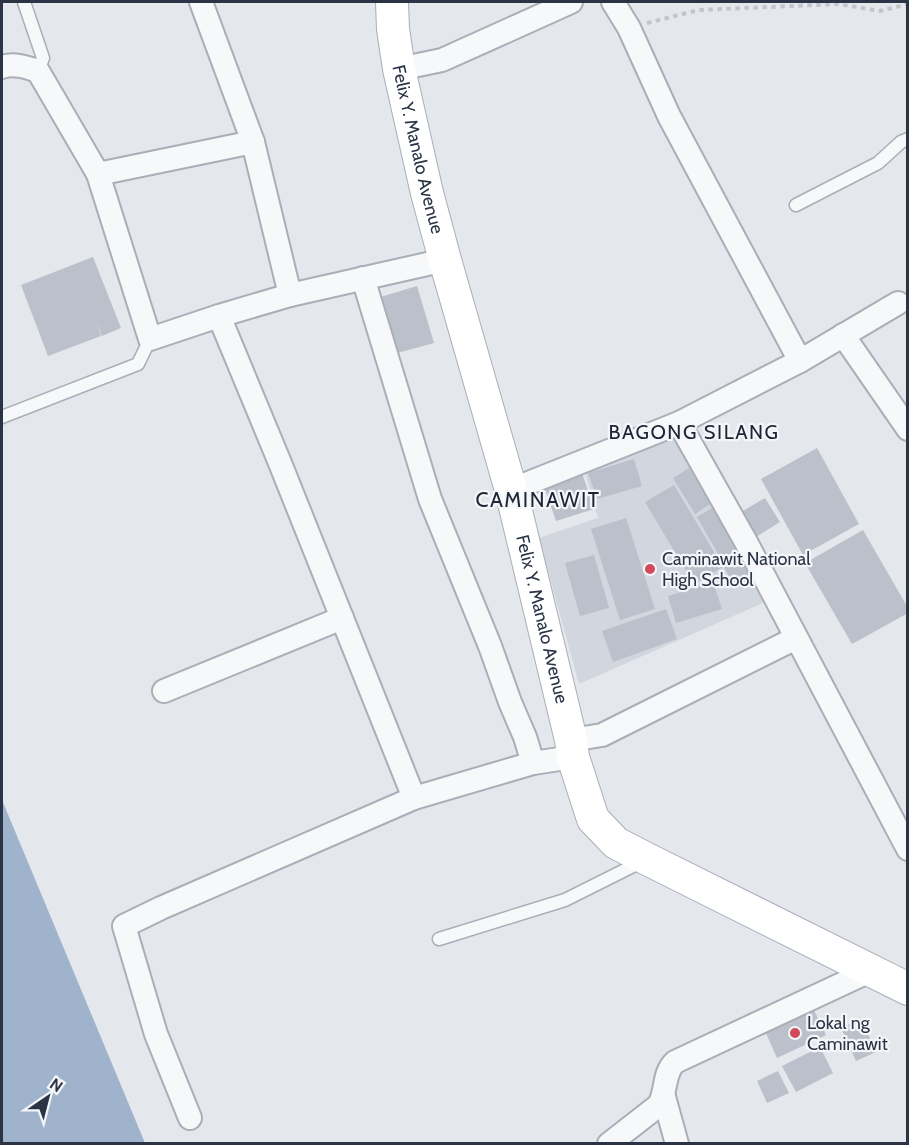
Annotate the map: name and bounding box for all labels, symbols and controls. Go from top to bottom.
street label: Felix Y. Manalo Avenue [387,63,448,236]
district label: BAGONG SILANG [608,420,780,444]
district label: CAMINAWIT [475,487,601,512]
street label: Felix Y. Manalo Avenue [511,532,573,706]
place label: Caminawit National High School [662,548,811,591]
marker: Caminawit National High School [643,562,657,576]
place label: Lokal ng Caminawit [807,1012,888,1055]
marker: Lokal ng Caminawit [788,1026,802,1040]
north arrow [18,1067,78,1127]
text: N [46,1074,66,1096]

